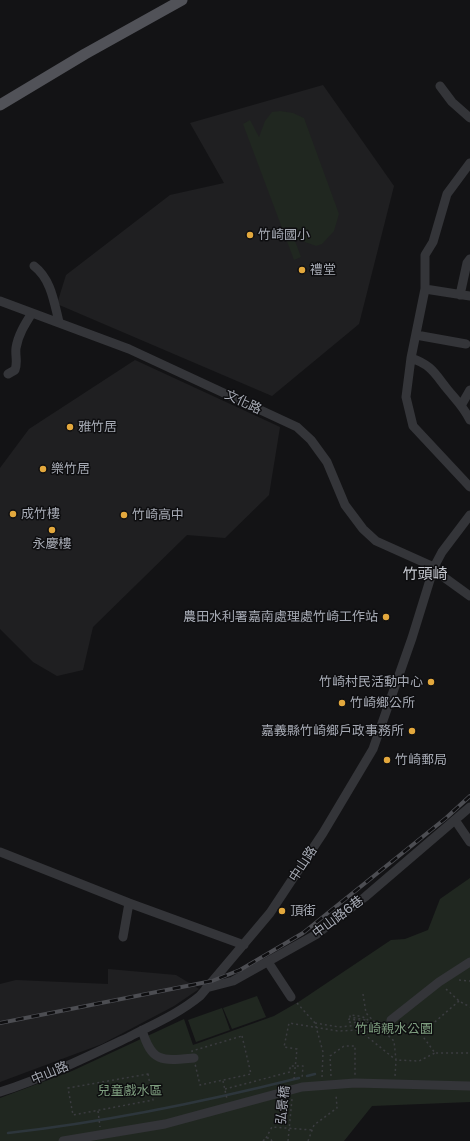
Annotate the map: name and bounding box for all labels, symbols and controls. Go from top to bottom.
place label: 竹崎國小 [258,227,310,243]
marker: 竹崎國小 [245,230,255,240]
place label: 禮堂 [310,262,336,278]
marker: 禮堂 [297,265,307,275]
street label: 文化路 [222,387,264,417]
place label: 雅竹居 [78,419,117,435]
marker: 雅竹居 [65,422,75,432]
place label: 樂竹居 [51,461,90,477]
marker: 樂竹居 [38,464,48,474]
place label: 成竹樓 [21,506,60,522]
place label: 竹崎高中 [132,507,184,523]
marker: 成竹樓 [8,509,18,519]
marker: 竹崎高中 [119,510,129,520]
marker: 永慶樓 [47,525,57,535]
place label: 永慶樓 [33,536,71,552]
district label: 竹頭崎 [403,565,447,583]
place label: 農田水利署嘉南處理處竹崎工作站 [183,609,378,625]
marker: 農田水利署嘉南處理處竹崎工作站 [381,612,391,622]
place label: 竹崎村民活動中心 [319,674,423,690]
marker: 竹崎村民活動中心 [426,677,436,687]
place label: 竹崎鄉公所 [350,695,415,711]
marker: 竹崎鄉公所 [337,698,347,708]
place label: 嘉義縣竹崎鄉戶政事務所 [261,723,404,739]
marker: 嘉義縣竹崎鄉戶政事務所 [407,726,417,736]
place label: 竹崎郵局 [395,752,447,768]
marker: 竹崎郵局 [382,755,392,765]
street label: 中山路 [286,843,320,885]
street label: 中山路6巷 [309,893,367,941]
place label: 頂街 [290,903,316,919]
marker: 頂街 [277,906,287,916]
park label: 竹崎親水公園 [355,1021,433,1037]
street label: 中山路 [29,1058,71,1088]
park label: 兒童戲水區 [98,1083,162,1099]
street label: 弘景橋 [273,1085,293,1125]

